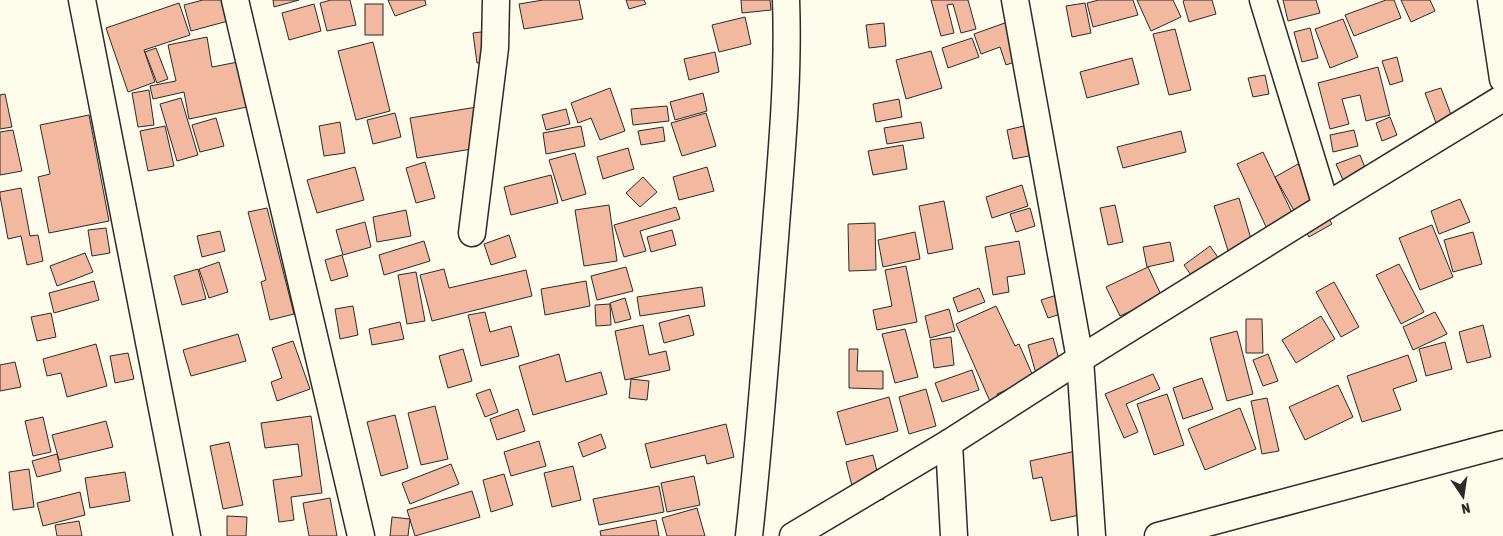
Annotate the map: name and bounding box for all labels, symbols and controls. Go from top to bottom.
north arrow [1438,471,1488,521]
text: N [1460,500,1472,517]

